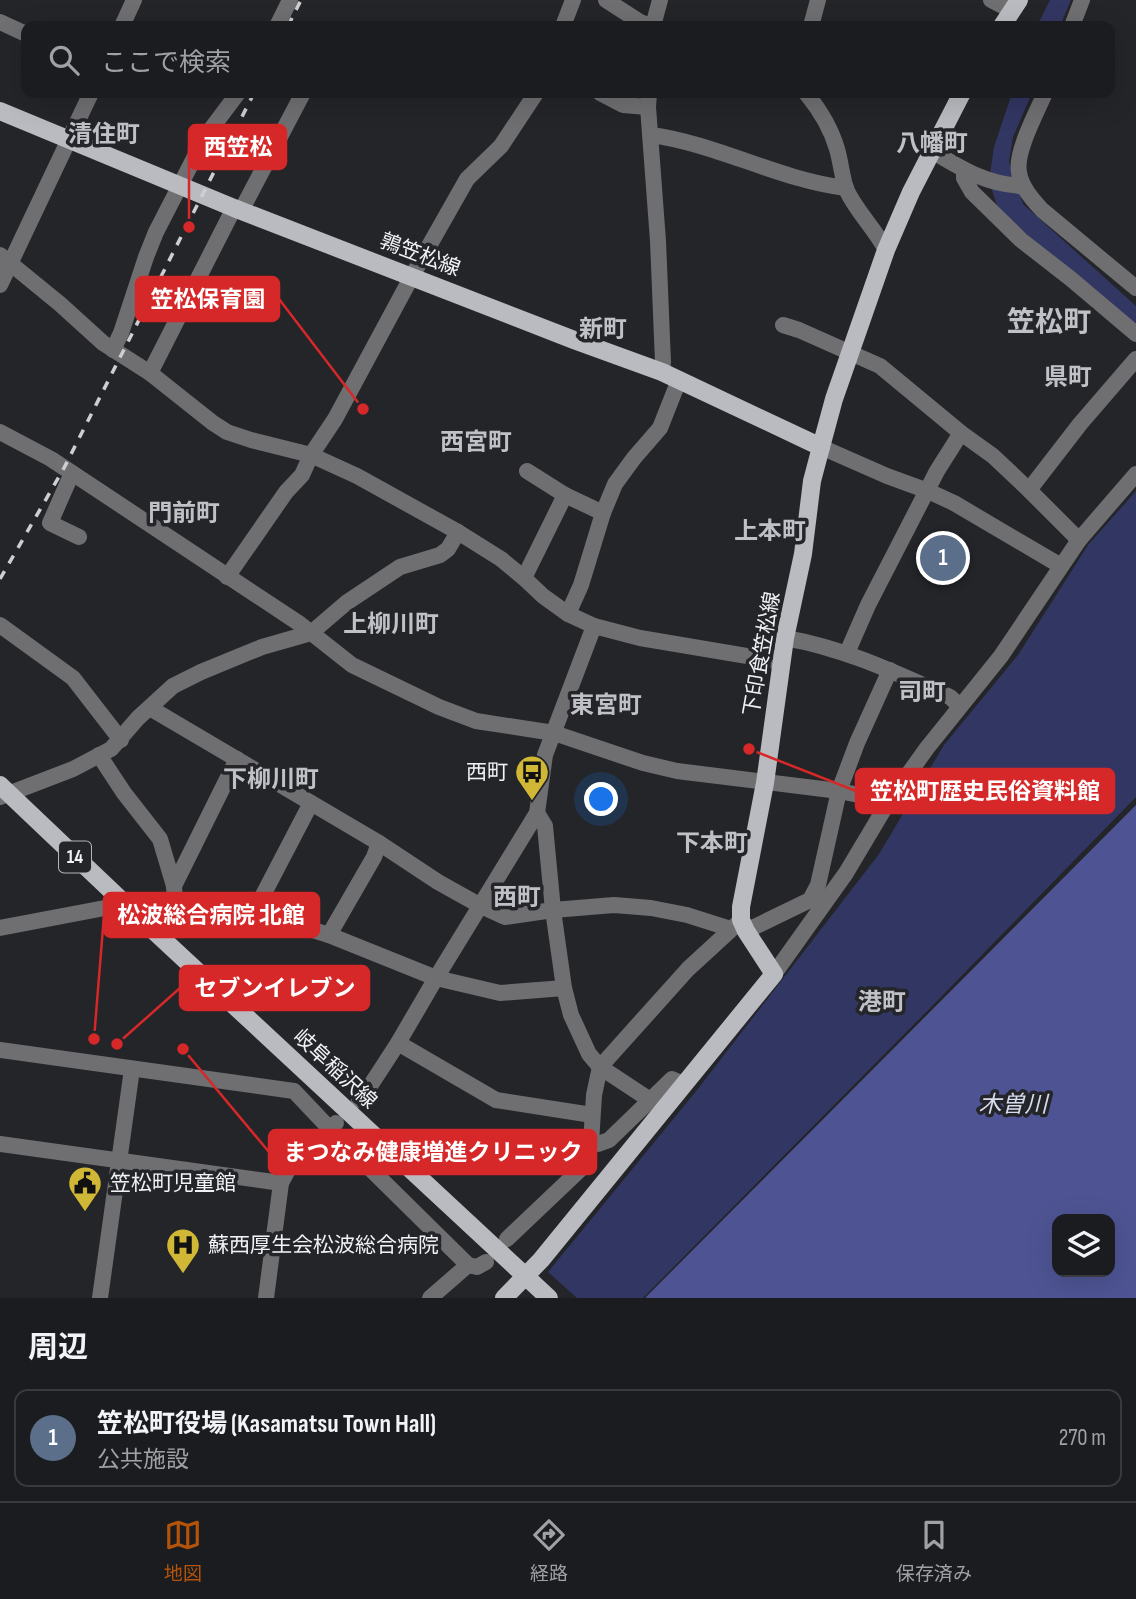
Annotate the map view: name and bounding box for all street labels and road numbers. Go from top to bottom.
street label: 鶉笠松線 [376,228,464,282]
street label: 下印食笠松線 [739,590,785,718]
road number: 14 [59,842,91,872]
street label: 岐阜稲沢線 [288,1024,382,1114]

